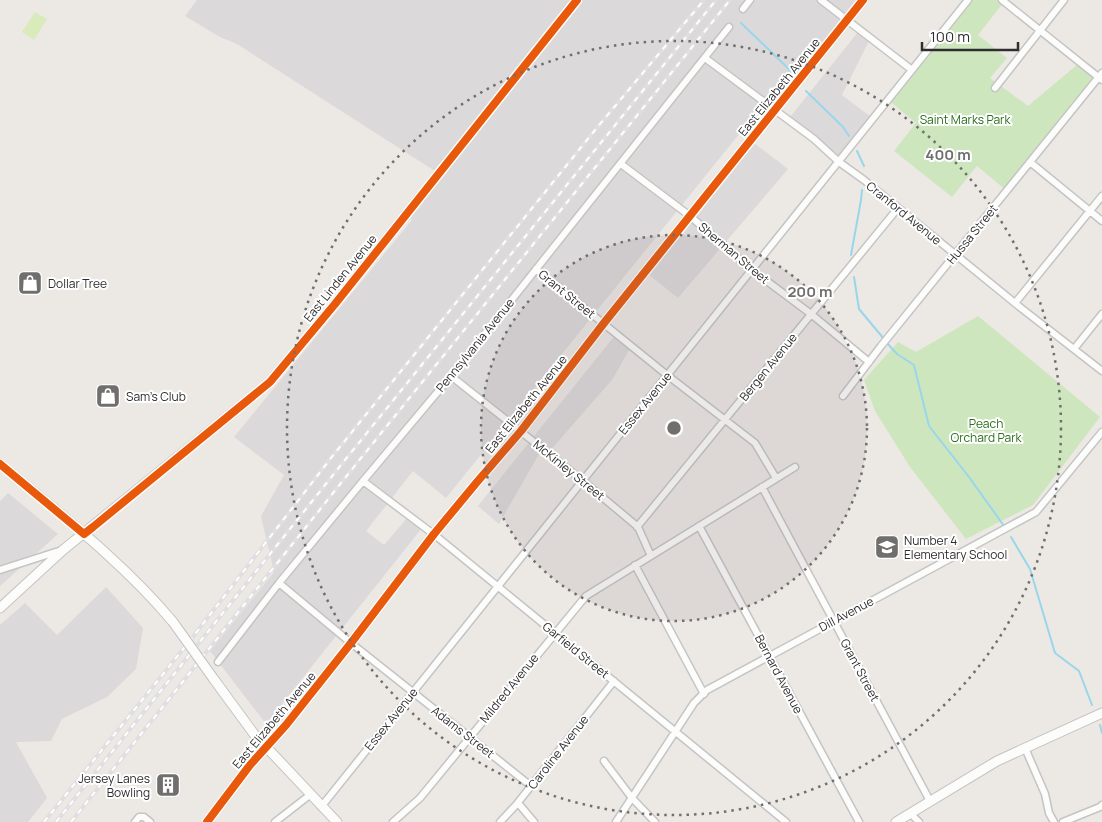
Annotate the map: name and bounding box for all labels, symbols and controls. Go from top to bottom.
scale bar [922,20,1018,52]
text: 100 m [930,26,970,47]
street label: East Elizabeth Avenue [734,34,824,140]
park label: Saint Marks Park [920,111,1011,128]
text: 400 m [925,144,971,165]
street label: Cranford Avenue [863,177,945,249]
street label: Hussa Street [943,200,1001,267]
street label: Sherman Street [695,218,773,288]
street label: East Linden Avenue [300,231,380,325]
street label: Grant Street [535,266,599,322]
shop icon: Dollar Tree [17,270,43,296]
place label: Dollar Tree [48,275,107,292]
text: 200 m [787,281,833,302]
street label: Pennsylvania Avenue [432,295,518,395]
street label: Bergen Avenue [735,329,801,405]
street label: East Elizabeth Avenue [481,351,571,457]
street label: Essex Avenue [614,368,676,438]
shop icon: Sam's Club [95,383,121,409]
place label: Sam's Club [126,388,186,405]
park label: Peach Orchard Park [951,415,1023,446]
centre of rings [665,419,683,437]
street label: McKinley Street [530,436,608,504]
place label: Number 4 Elementary School [904,532,1007,563]
school or university icon: Number 4 Elementary School [874,534,900,560]
street label: Dill Avenue [816,592,876,636]
street label: Garfield Street [539,618,613,682]
street label: Bernard Avenue [751,631,807,717]
street label: Grant Street [836,636,884,705]
street label: Mildred Avenue [476,650,542,726]
street label: East Elizabeth Avenue [228,668,320,772]
street label: Essex Avenue [360,684,422,754]
street label: Adams Street [428,702,498,762]
street label: Caroline Avenue [524,711,592,793]
place label: Jersey Lanes Bowling [78,770,150,801]
building icon: Jersey Lanes Bowling [155,772,181,798]

